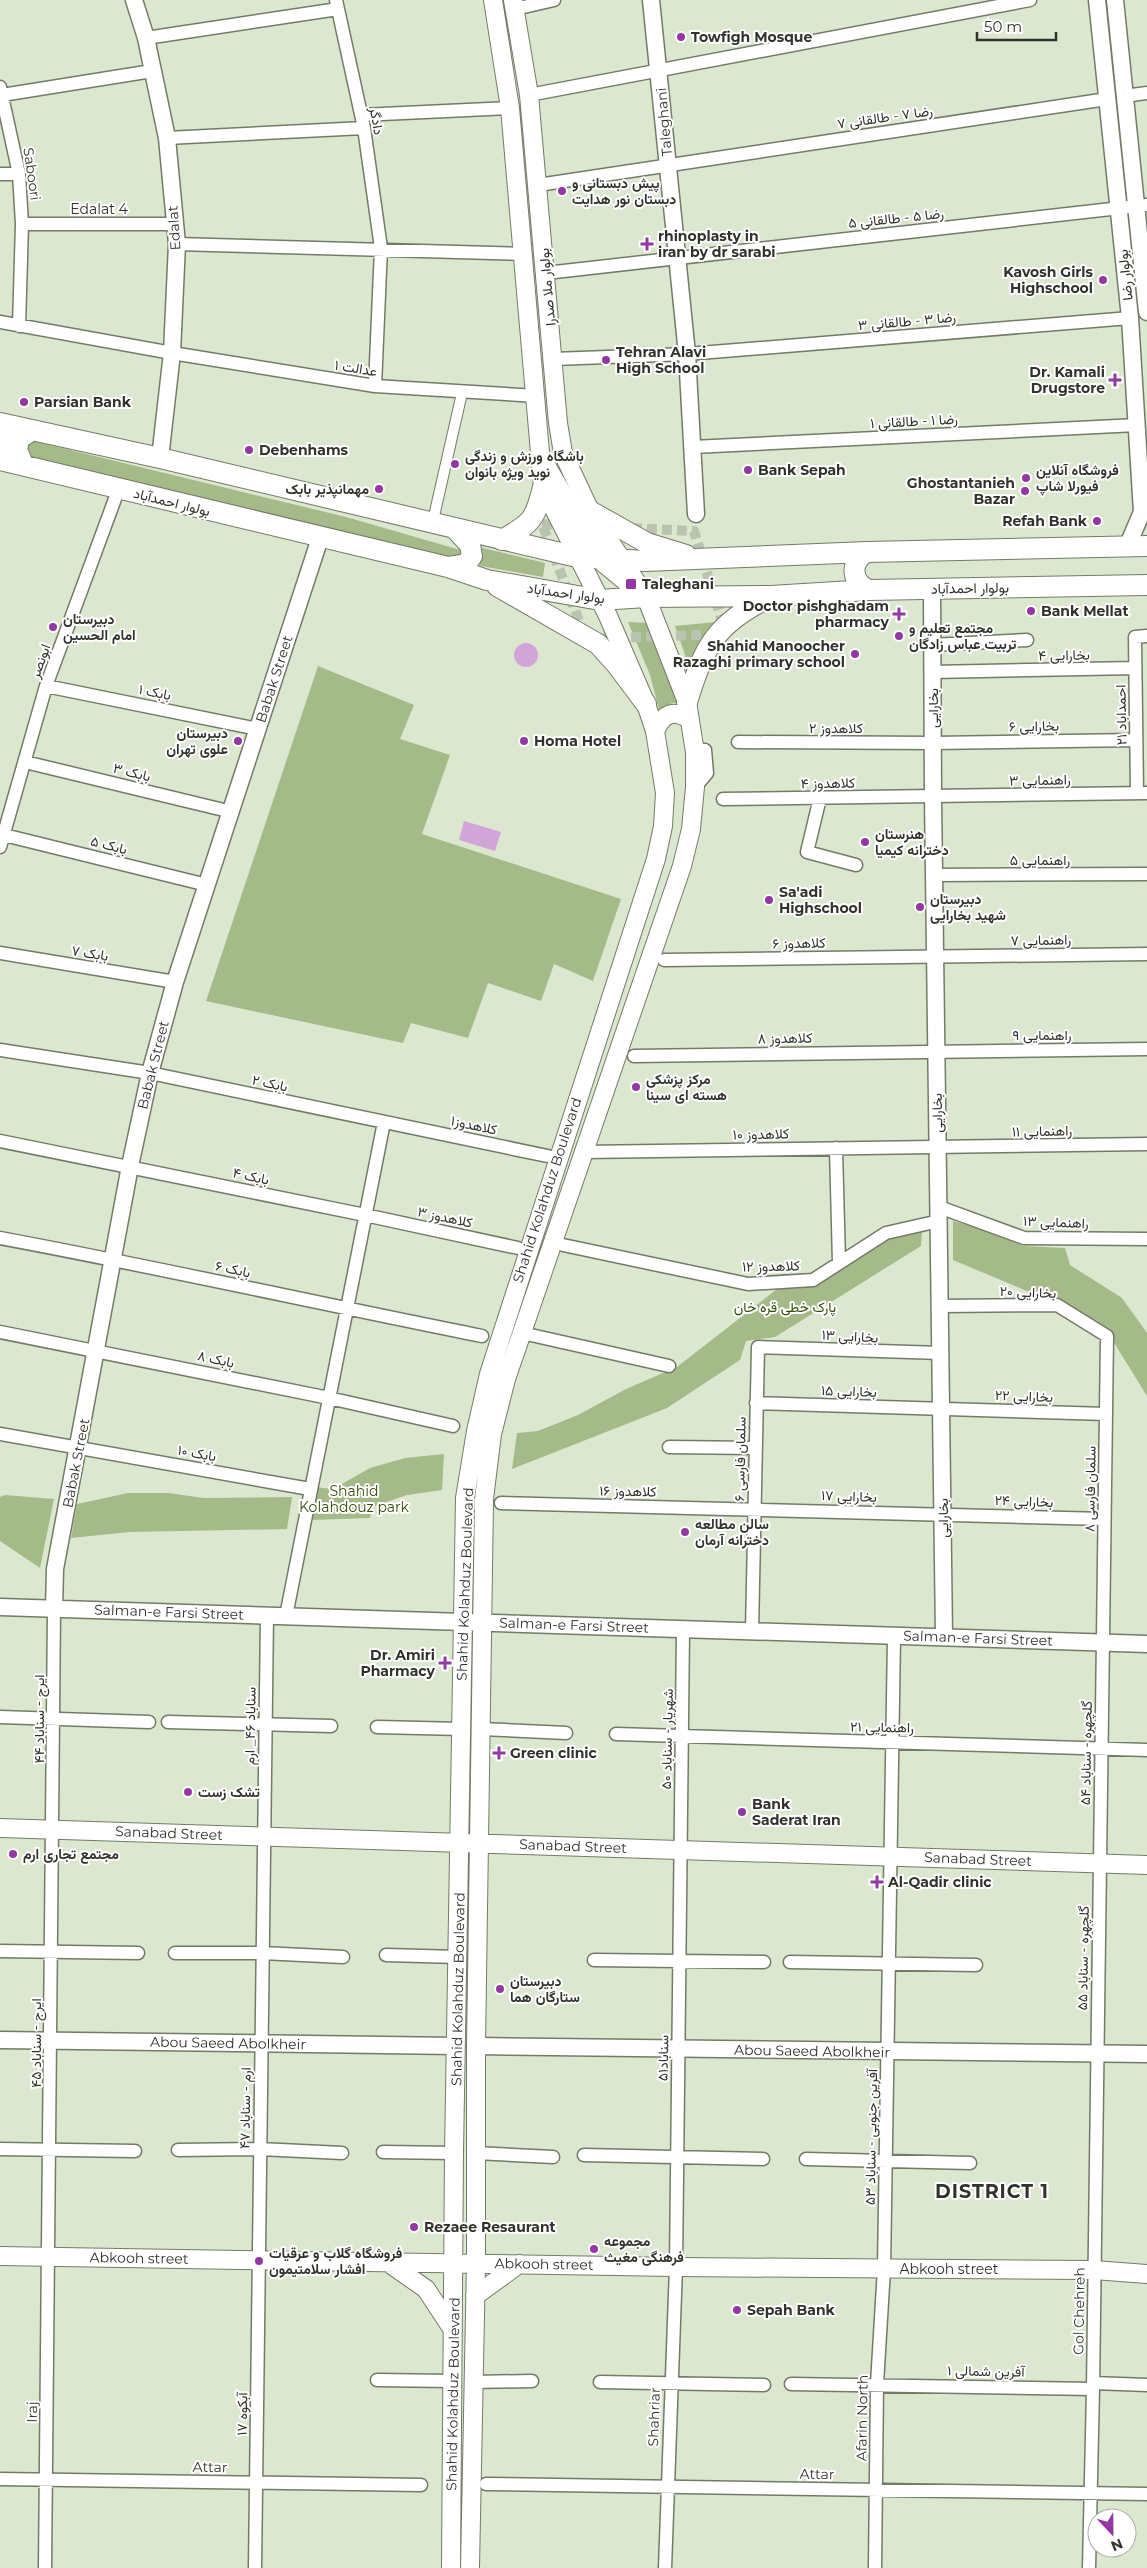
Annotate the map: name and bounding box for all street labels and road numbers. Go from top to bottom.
street label: Taleghani [652,87,676,157]
street label: رضا ۷ - طالقانی ۷ [836,101,934,133]
street label: دادگر [366,105,388,137]
street label: Saboori [19,146,45,202]
street label: Edalat 4 [70,200,129,218]
street label: رضا ۵ - طالقانی ۵ [847,204,945,232]
street label: Edalat [163,205,185,251]
street label: بولوار ملا صدرا [535,247,559,327]
street label: بولوار رضا [1113,248,1137,302]
street label: رضا ۳ - طالقانی ۳ [857,308,957,334]
street label: عدالت ۱ [333,356,379,380]
street label: رضا ۱ - طالقانی ۱ [870,410,958,432]
street label: بولوار احمدآباد [132,484,212,520]
street label: بولوار احمدآباد [931,578,1009,598]
street label: بولوار احمدآباد [526,579,606,607]
street label: Babak Street [251,633,297,725]
street label: ابونصر [25,641,54,681]
street label: بخارایی ۴ [1038,646,1090,664]
street label: بابک ۱ [137,680,173,704]
street label: احمداباد ۲۱ [1111,684,1131,746]
street label: بخارایی [924,688,942,728]
street label: بخارایی ۶ [1009,717,1059,735]
street label: کلاهدوز ۲ [809,719,863,737]
street label: بابک ۳ [111,759,153,785]
street label: راهنمایی ۳ [1009,770,1071,790]
street label: کلاهدوز ۴ [801,774,855,792]
street label: بابک ۵ [89,832,129,858]
street label: راهنمایی ۵ [1010,851,1070,869]
street label: راهنمایی ۷ [1011,930,1072,950]
street label: کلاهدوز ۶ [772,934,826,952]
street label: بابک ۷ [70,941,110,965]
street label: Babak Street [133,1018,173,1111]
street label: راهنمایی ۹ [1013,1026,1072,1044]
street label: کلاهدوز ۸ [757,1029,813,1047]
street label: بابک ۲ [250,1070,290,1096]
street label: بخارایی [928,1093,946,1133]
street label: Shahid Kolahduz Boulevard [509,1095,585,1285]
street label: کلاهدوز۱ [449,1111,499,1139]
street label: راهنمایی ۱۱ [1012,1121,1073,1141]
street label: کلاهدوز ۱۰ [733,1125,789,1143]
street label: بابک ۴ [231,1163,271,1189]
street label: کلاهدوز ۳ [416,1202,474,1232]
street label: راهنمایی ۱۳ [1023,1212,1089,1232]
street label: بابک ۶ [214,1256,252,1282]
street label: کلاهدوز ۱۲ [742,1256,800,1276]
street label: بخارایی ۲۰ [999,1282,1057,1302]
street label: بخارایی ۱۳ [821,1326,879,1346]
street label: بابک ۸ [196,1346,236,1372]
street label: بخارایی ۱۵ [821,1381,877,1401]
street label: بخارایی ۲۲ [995,1386,1053,1406]
street label: Babak Street [58,1416,94,1509]
street label: سلمان فارسی ۶ [730,1416,750,1502]
street label: بابک ۱۰ [176,1441,218,1465]
street label: سلمان فارسی ۸ [1080,1446,1100,1532]
street label: کلاهدوز ۱۶ [599,1482,657,1500]
street label: بخارایی ۱۷ [821,1486,877,1506]
street label: Shahid Kolahduz Boulevard [453,1487,477,1681]
street label: بخارایی ۲۴ [994,1491,1054,1511]
street label: بخارایی [934,1498,952,1538]
street label: Salman-e Farsi Street [94,1600,244,1624]
street label: Salman-e Farsi Street [499,1613,649,1637]
street label: Salman-e Farsi Street [903,1626,1053,1650]
street label: ایرج - سناباد ۴۴ [30,1674,50,1764]
street label: سناباد ۴۶_ ارم [240,1687,260,1765]
street label: شهریار - سناباد ۵۰ [657,1689,677,1789]
street label: گلچهره - سناباد ۵۴ [1076,1701,1097,1805]
street label: راهنمایی ۲۱ [850,1717,914,1737]
street label: Sanabad Street [115,1822,223,1844]
street label: Sanabad Street [519,1835,627,1857]
street label: Sanabad Street [924,1848,1032,1870]
street label: Shahid Kolahduz Boulevard [447,1892,469,2086]
street label: گلچهره - سناباد ۵۵ [1073,1905,1094,2011]
street label: ایرج - سناباد ۴۵ [27,1998,47,2088]
street label: Abou Saeed Abolkheir [150,2033,307,2053]
street label: سناباد۵۱ [654,2035,672,2081]
street label: Abou Saeed Abolkheir [734,2041,891,2061]
street label: ارم - سناباد ۴۷ [235,2067,255,2149]
street label: آفرین جنوبی - سناباد ۵۳ [861,2067,881,2205]
street label: Abkooh street [89,2248,189,2268]
street label: Abkooh street [494,2254,594,2274]
street label: Abkooh street [900,2260,999,2278]
street label: Gol Chehreh [1069,2267,1089,2355]
street label: Shahid Kolahduz Boulevard [442,2297,464,2491]
street label: آفرين شمالى ١ [947,2361,1027,2381]
street label: Afarin North [852,2375,872,2461]
street label: Shahriar [644,2387,664,2447]
street label: آبکوه ۱۷ [233,2390,251,2436]
street label: Iraj [23,2401,41,2423]
street label: Attar [192,2458,228,2476]
street label: Attar [799,2465,835,2483]

